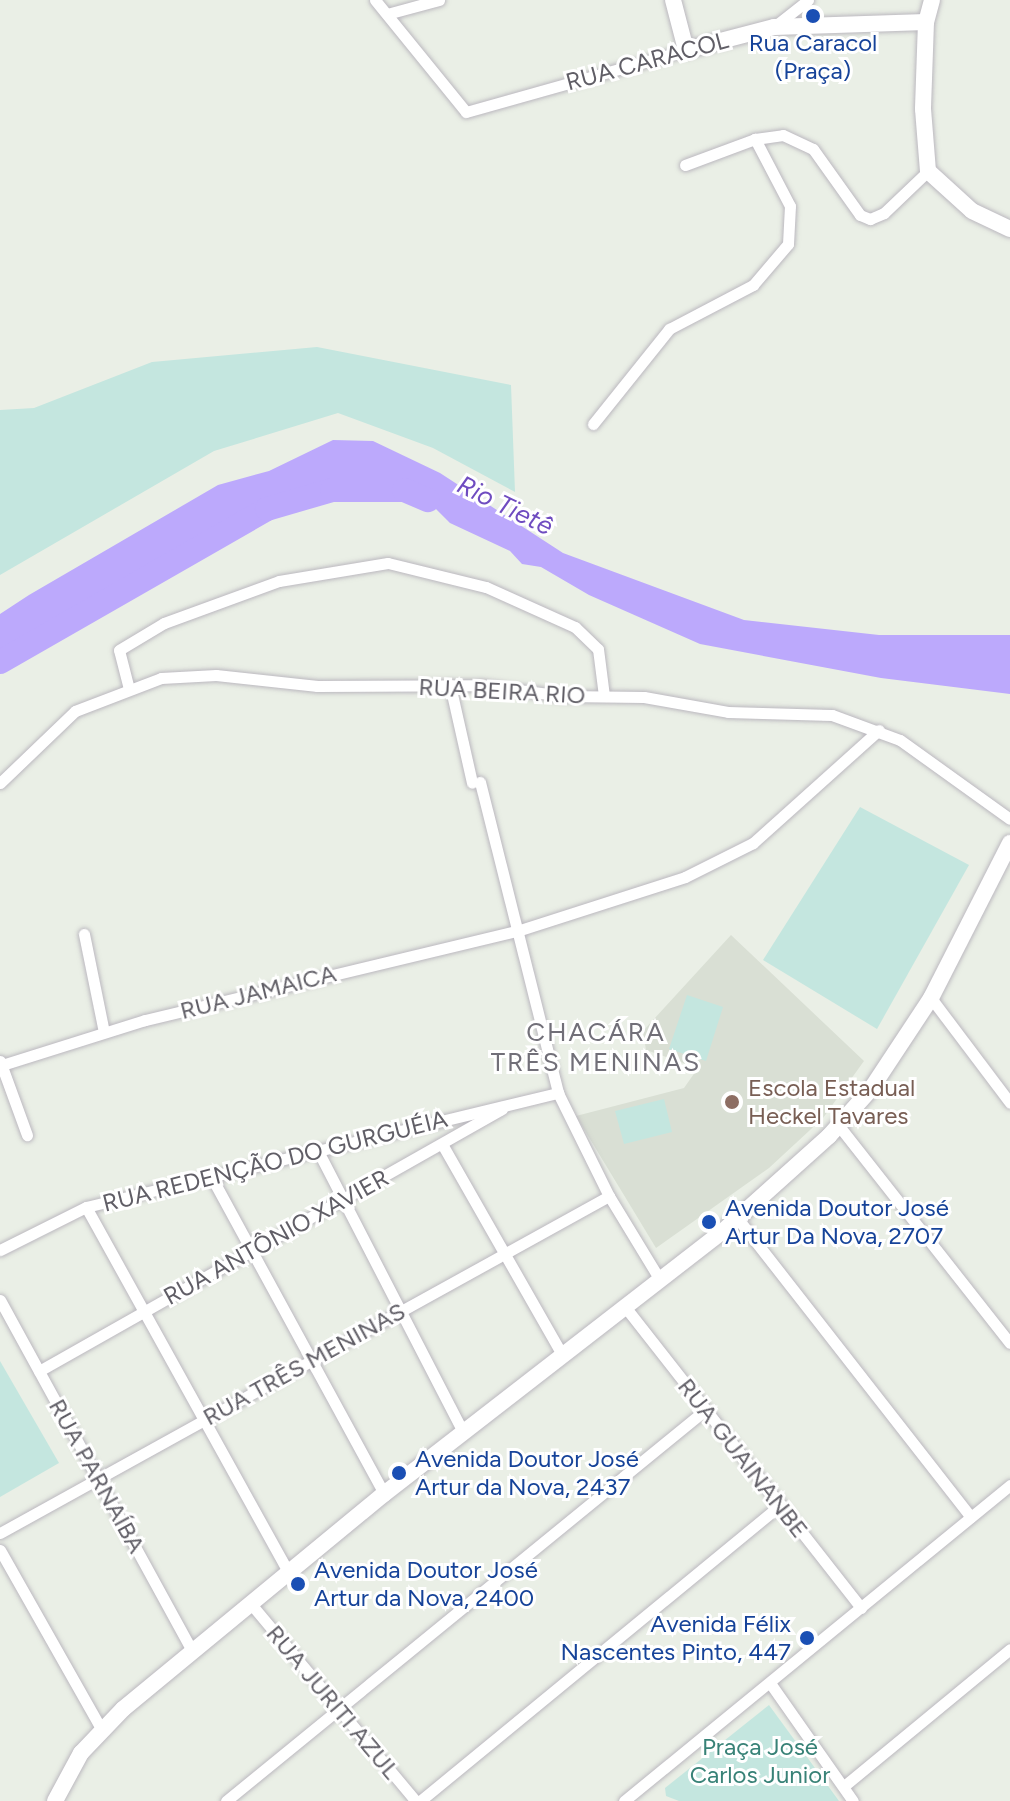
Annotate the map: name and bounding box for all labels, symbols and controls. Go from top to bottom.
marker: Rua Caracol (Praça) [804,7,822,25]
street label: RUA CARACOL [563,25,731,97]
place label: Rua Caracol (Praça) [749,29,877,85]
water label: Rio Tietê [452,469,558,543]
street label: RUA BEIRA RIO [418,672,586,710]
street label: RUA JAMAICA [177,959,339,1025]
district label: CHACÁRA TRÊS MENINAS [491,1017,701,1078]
place label: Escola Estadual Heckel Tavares [748,1074,915,1130]
marker: Escola Estadual Heckel Tavares [723,1093,741,1111]
street label: RUA REDENÇÃO DO GURGUÉIA [100,1104,450,1218]
street label: RUA ANTÔNIO XAVIER [158,1163,394,1311]
place label: Avenida Doutor José Artur Da Nova, 2707 [725,1194,949,1250]
marker: Avenida Doutor José Artur Da Nova, 2707 [700,1213,718,1231]
street label: RUA TRÊS MENINAS [198,1297,410,1431]
street label: RUA GUAINANBE [672,1373,814,1543]
street label: RUA PARNAÍBA [43,1394,151,1558]
place label: Avenida Doutor José Artur da Nova, 2437 [415,1445,639,1501]
marker: Avenida Doutor José Artur da Nova, 2437 [390,1464,408,1482]
place label: Avenida Doutor José Artur da Nova, 2400 [314,1556,538,1612]
marker: Avenida Doutor José Artur da Nova, 2400 [289,1575,307,1593]
place label: Avenida Félix Nascentes Pinto, 447 [560,1610,791,1666]
street label: RUA JURITI AZUL [260,1619,406,1785]
marker: Avenida Félix Nascentes Pinto, 447 [798,1629,816,1647]
park label: Praça José Carlos Junior [690,1733,830,1789]

